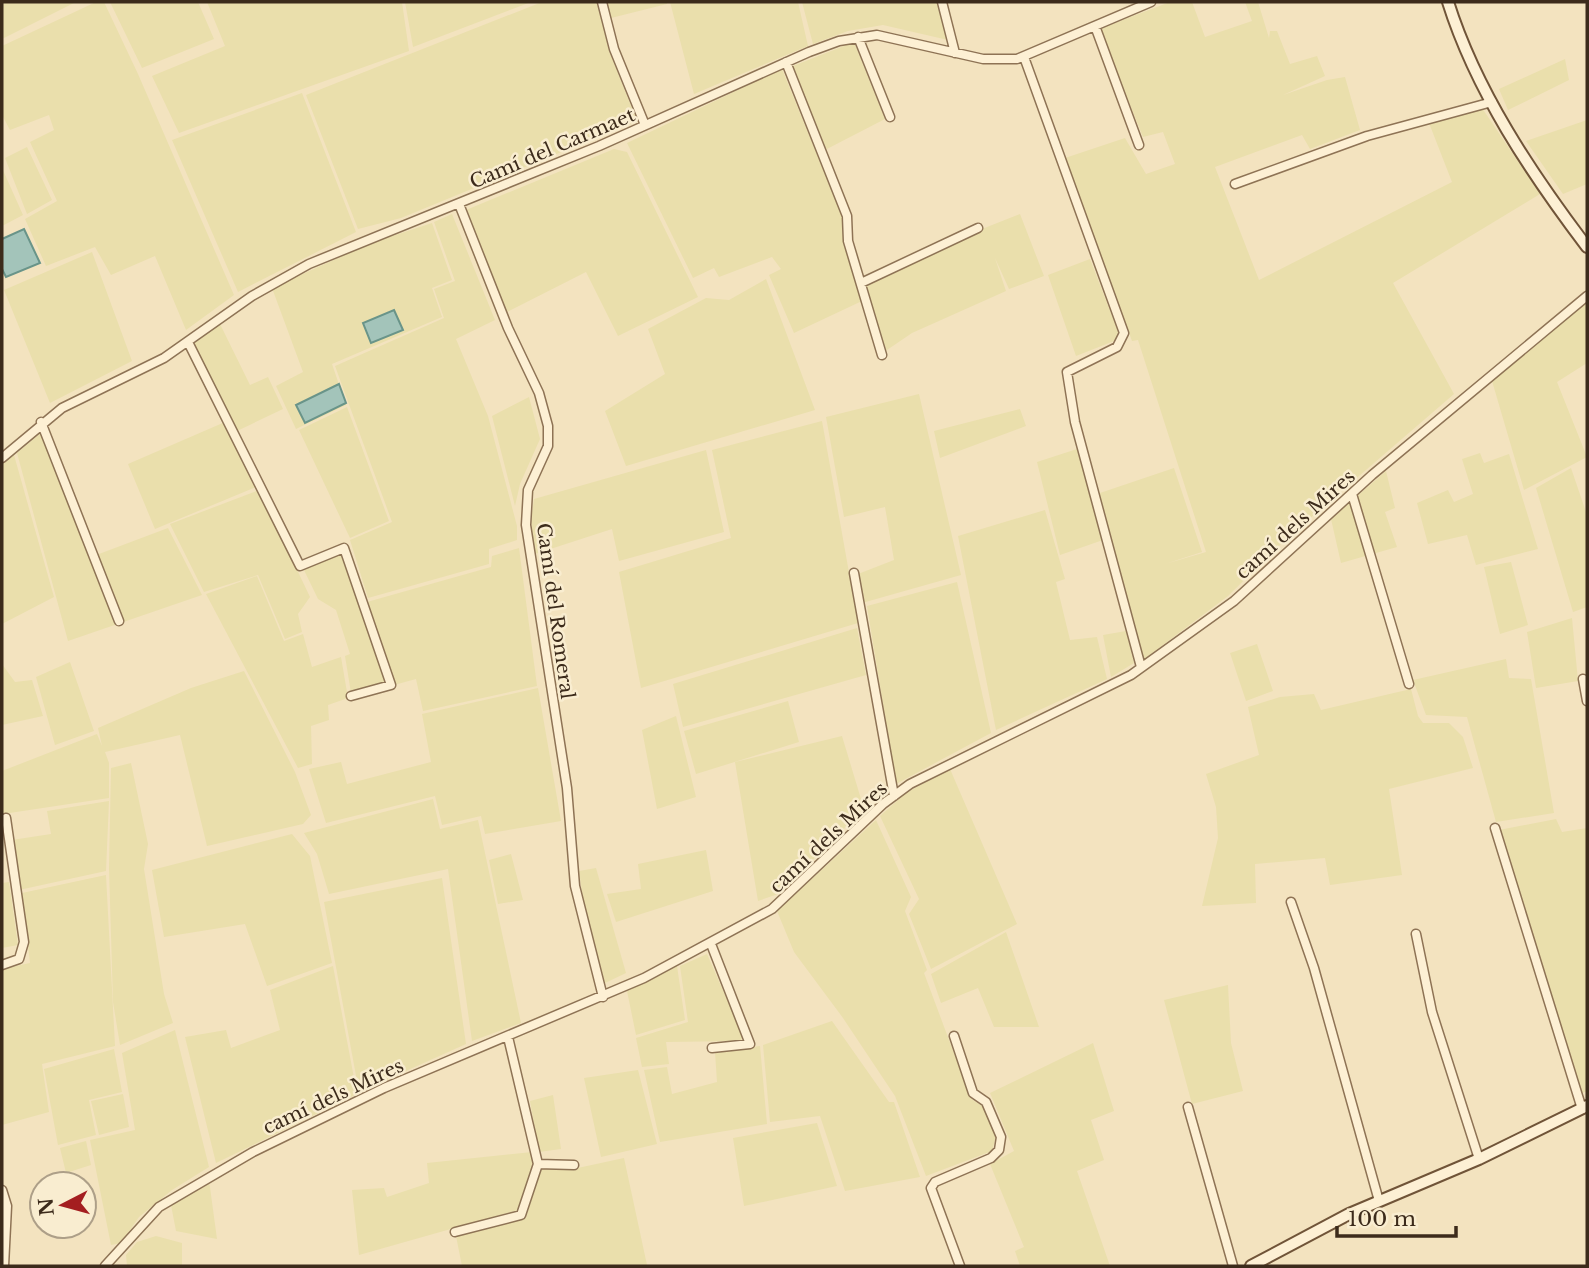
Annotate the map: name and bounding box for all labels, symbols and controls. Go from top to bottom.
street label: Camí del Carmaet [466,103,639,194]
street label: camí dels Mires [1231,465,1360,584]
street label: Camí del Romeral [532,521,579,701]
street label: camí dels Mires [765,777,892,898]
street label: camí dels Mires [259,1054,407,1139]
north arrow [28,1170,98,1240]
scale bar [1337,1194,1456,1238]
text: N [34,1197,59,1217]
text: 100 m [1348,1206,1416,1232]

